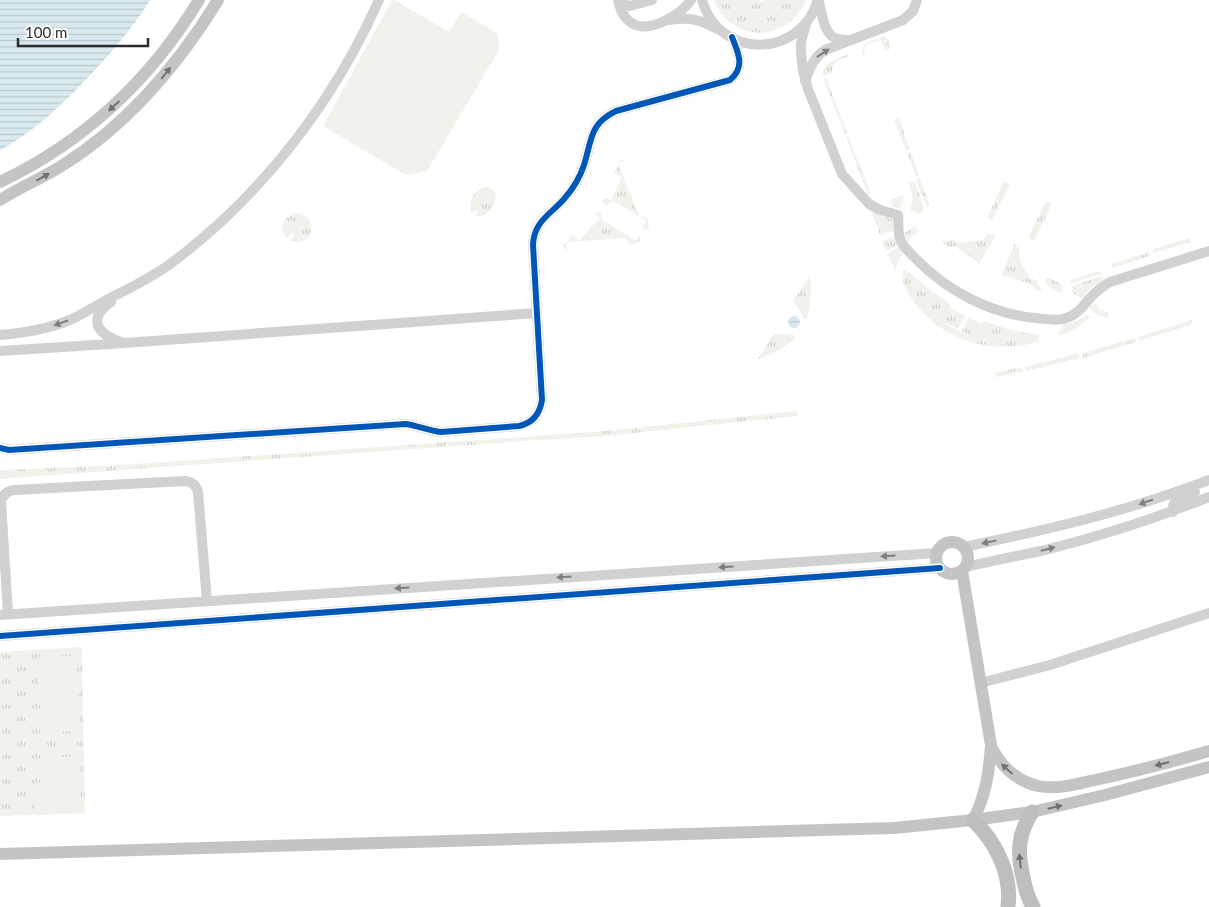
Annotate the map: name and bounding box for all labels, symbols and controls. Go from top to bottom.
scale bar [18,15,148,47]
text: 100 m [25,23,67,41]
one-way arrow [816,48,830,58]
one-way arrow [161,67,172,80]
one-way arrow [107,100,120,111]
one-way arrow [35,173,50,181]
one-way arrow [54,319,69,327]
one-way arrow [1139,499,1154,506]
one-way arrow [981,538,997,546]
one-way arrow [1040,545,1055,553]
one-way arrow [880,553,896,561]
one-way arrow [718,563,734,571]
one-way arrow [556,574,572,582]
one-way arrow [394,585,410,593]
one-way arrow [1155,761,1170,769]
one-way arrow [1002,763,1014,775]
one-way arrow [1048,803,1063,811]
one-way arrow [1016,852,1024,868]

